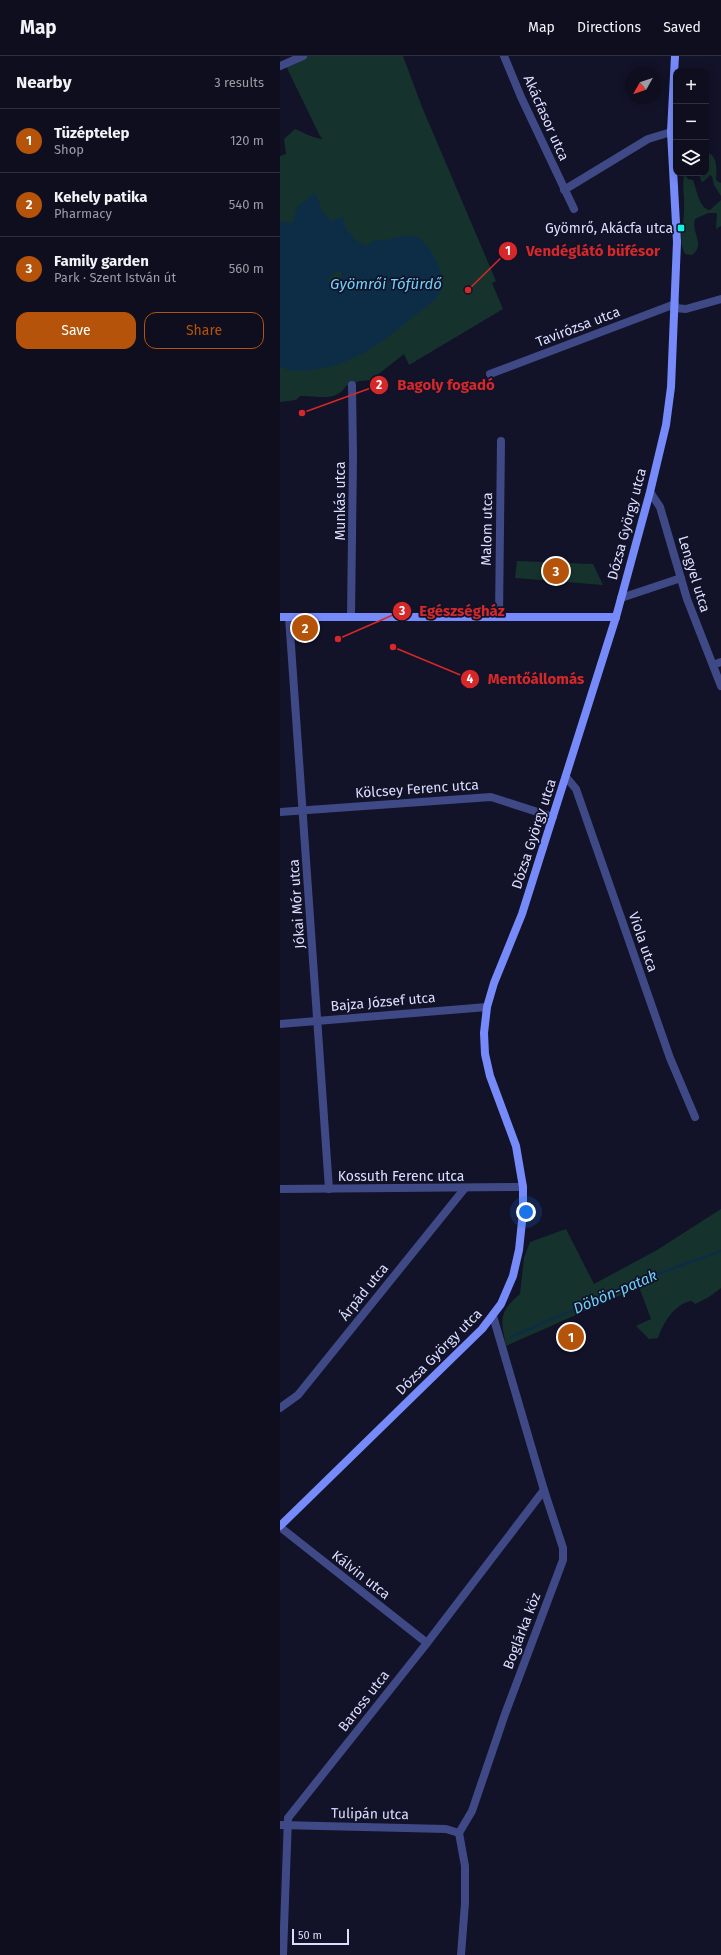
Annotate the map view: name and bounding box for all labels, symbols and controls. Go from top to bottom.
text: Map [20,16,57,39]
text: Map [528,19,555,36]
text: Directions [577,19,641,36]
text: Saved [663,19,701,36]
north arrow [625,68,661,104]
map controls [673,68,709,176]
button: + [673,68,709,104]
text: Nearby [16,72,71,93]
street label: Akácfasor utca [519,72,573,164]
text: 3 results [214,75,264,90]
button: − [673,104,709,140]
text: Tüzéptelep [54,124,129,142]
text: 1 [26,133,32,148]
text: 120 m [230,133,264,148]
button: layers [673,140,709,176]
text: Shop [54,142,84,157]
text: Kehely patika [54,188,147,206]
text: 2 [26,197,32,212]
text: 540 m [229,197,264,212]
text: Pharmacy [54,206,112,221]
place label: Gyömrő, Akácfa utca [545,220,673,237]
marker: Gyömrő, Akácfa utca [676,223,686,233]
callout: Vendéglátó büfésor [498,238,668,265]
text: Vendéglátó büfésor [525,242,661,260]
text: 1 [505,244,511,258]
text: Family garden [54,252,149,270]
text: 3 [26,261,32,276]
text: 560 m [229,261,264,276]
text: Park · Szent István út [54,270,176,285]
water label: Gyömrői Tófürdő [330,275,442,293]
street label: Tavirózsa utca [534,303,622,351]
button: Save [16,312,136,349]
button: Share [144,312,264,349]
callout: Bagoly fogadó [369,372,503,399]
text: Bagoly fogadó [397,376,495,394]
text: 2 [376,378,382,392]
street label: Munkás utca [332,461,349,541]
street label: Dózsa György utca [604,466,650,582]
street label: Malom utca [478,492,496,566]
street label: Lengyel utca [674,534,714,614]
pin: 3 [543,556,569,586]
callout: Egészségház [392,597,513,624]
text: Egészségház [419,602,505,620]
text: 3 [398,604,405,618]
pin: 2 [292,613,318,643]
callout: Mentőállomás [460,665,592,692]
text: Mentőállomás [488,670,584,688]
text: 4 [467,672,474,686]
street label: Kölcsey Ferenc utca [355,776,479,802]
street label: Dózsa György utca [508,777,560,891]
street label: Jókai Mór utca [285,859,309,949]
street label: Viola utca [625,910,661,974]
street label: Bajza József utca [330,989,436,1015]
street label: Kossuth Ferenc utca [338,1168,464,1185]
your location [516,1202,536,1222]
street label: Árpád utca [335,1259,392,1324]
water label: Döbön-patak [570,1266,660,1318]
street label: Dózsa György utca [392,1305,486,1399]
pin: 1 [558,1322,584,1352]
street label: Kálvin utca [328,1547,394,1603]
street label: Boglárka köz [500,1590,544,1672]
street label: Baross utca [335,1667,393,1735]
street label: Tulipán utca [331,1805,409,1823]
scale bar [292,1927,349,1946]
text: 50 m [298,1929,322,1942]

